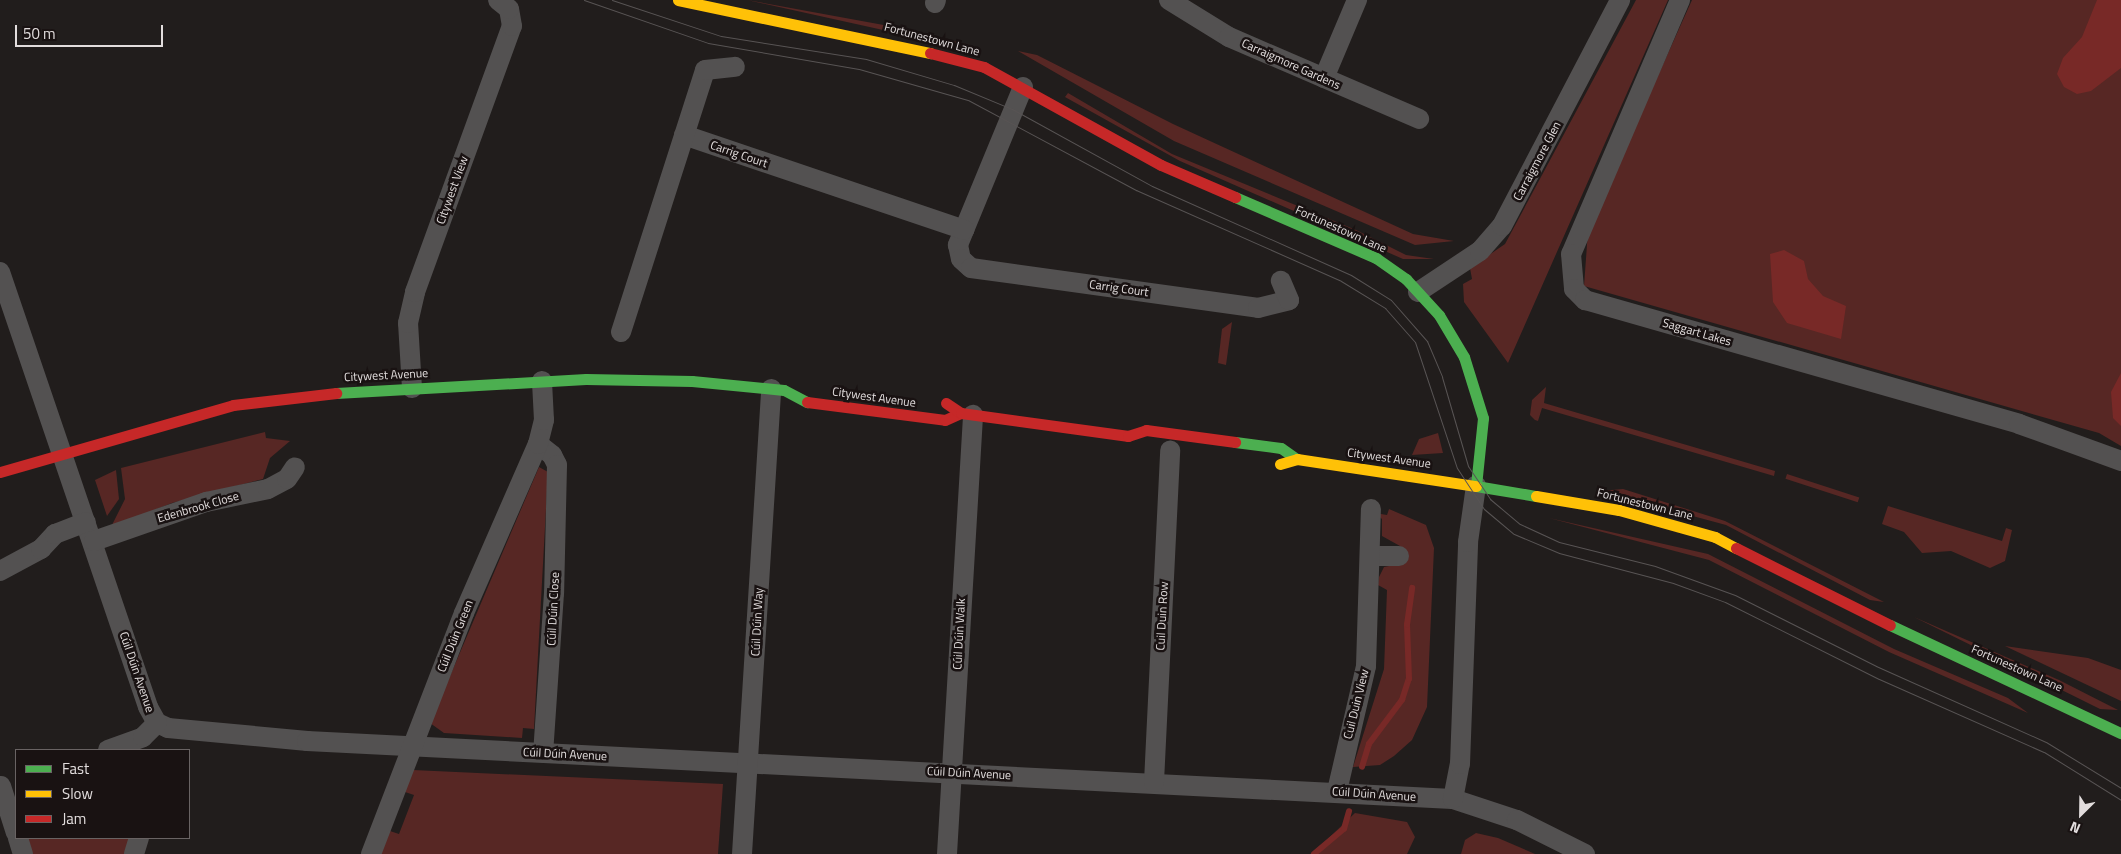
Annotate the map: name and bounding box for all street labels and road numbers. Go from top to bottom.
street label: Fortunestown Lane [883,19,981,59]
street label: Carraigmore Gardens [1239,36,1343,92]
street label: Carraigmore Glen [1510,119,1564,203]
street label: Carrig Court [708,137,770,171]
street label: Citywest View [433,154,471,226]
street label: Fortunestown Lane [1293,202,1389,256]
street label: Carrig Court [1088,277,1150,299]
street label: Saggart Lakes [1661,315,1733,349]
street label: Citywest Avenue [344,366,428,384]
street label: Citywest Avenue [831,384,917,410]
street label: Citywest Avenue [1346,445,1432,471]
street label: Fortunestown Lane [1596,485,1694,523]
street label: Edenbrook Close [156,488,240,526]
street label: Cúil Dúin Close [544,572,562,646]
street label: Cuil Duin Row [1153,581,1171,651]
street label: Cúil Dúin Way [748,587,766,657]
street label: Cúil Dúin Green [434,598,476,674]
street label: Cúil Dúin Walk [950,598,968,670]
street label: Cúil Dúin Avenue [116,630,158,714]
street label: Fortunestown Lane [1969,641,2065,695]
street label: Cuil Duin View [1340,668,1372,740]
street label: Cúil Dúin Avenue [523,745,607,763]
street label: Cúil Dúin Avenue [927,764,1011,782]
street label: Cúil Dúin Avenue [1332,784,1416,804]

